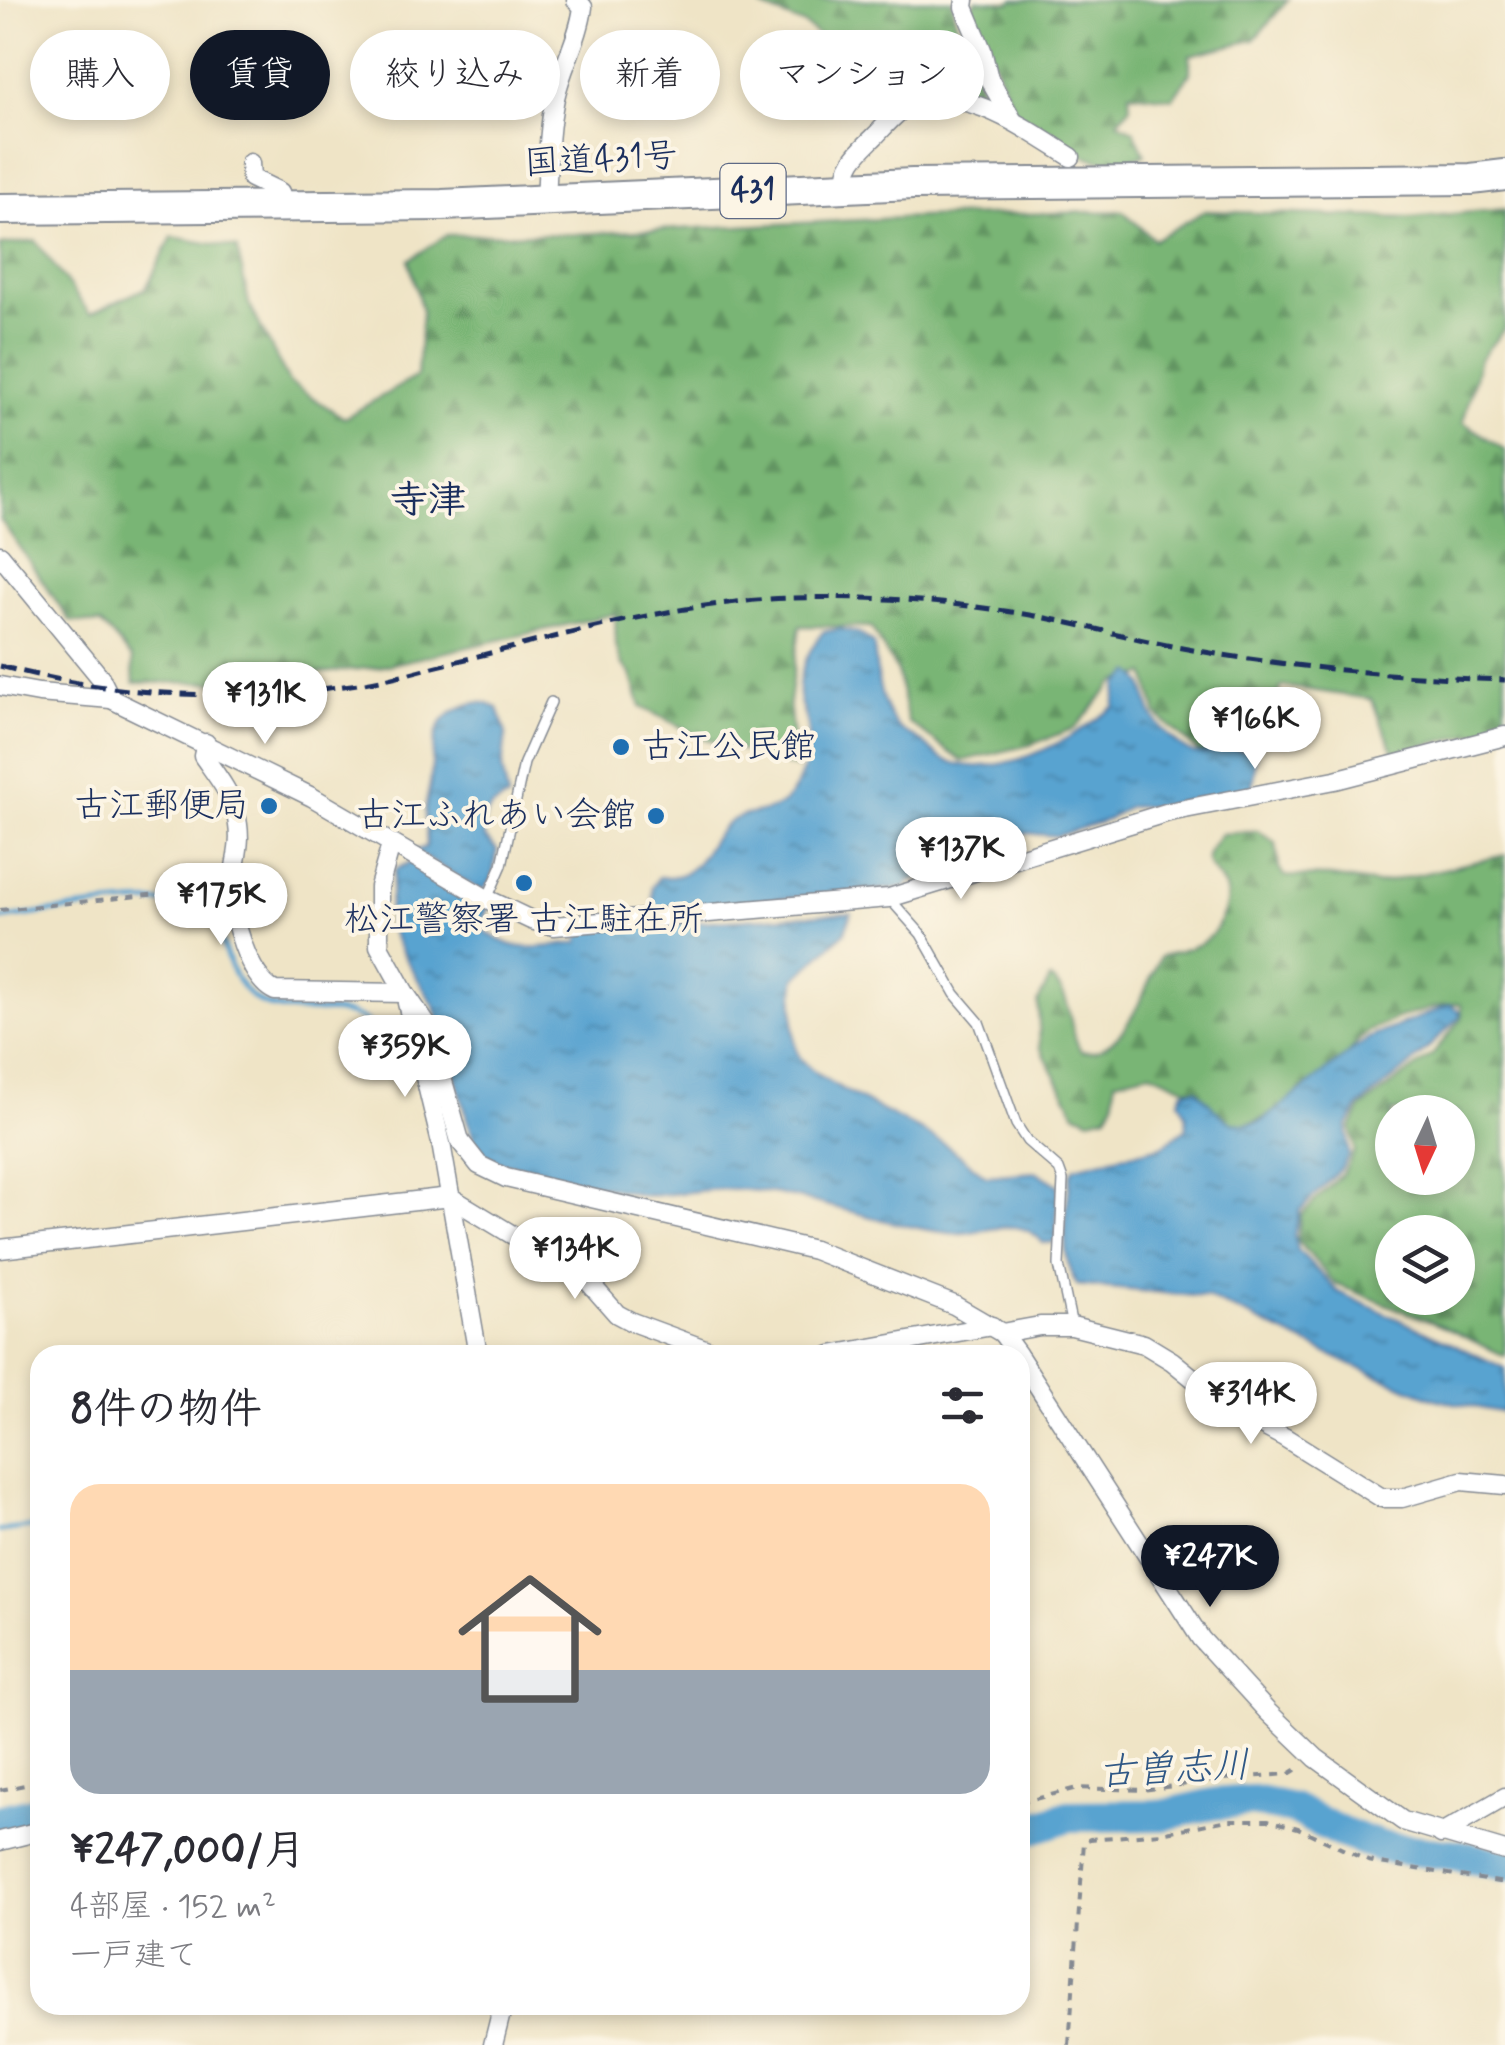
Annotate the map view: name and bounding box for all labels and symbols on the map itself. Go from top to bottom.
street label: 国道431号 [523,133,679,187]
road number: 431 [720,164,786,218]
district label: 寺津 [390,477,466,526]
pin: ¥131K [195,662,335,747]
pin: ¥166K [1185,687,1325,772]
place label: 古江公民館 [641,724,816,770]
marker: 古江公民館 [610,736,632,758]
place label: 古江郵便局 [74,783,249,829]
place label: 古江ふれあい会館 [356,793,636,839]
marker: 古江郵便局 [258,795,280,817]
marker: 古江ふれあい会館 [645,805,667,827]
pin: ¥137K [891,817,1031,902]
pin: ¥175K [151,863,291,948]
marker: 松江警察署 古江駐在所 [513,872,535,894]
place label: 松江警察署 古江駐在所 [344,897,704,943]
pin: ¥359K [335,1015,475,1100]
north arrow [1375,1095,1475,1195]
pin: ¥134K [505,1217,645,1302]
pin: ¥314K [1181,1362,1321,1447]
pin: ¥247K [1140,1525,1280,1610]
water label: 古曽志川 [1097,1742,1251,1798]

